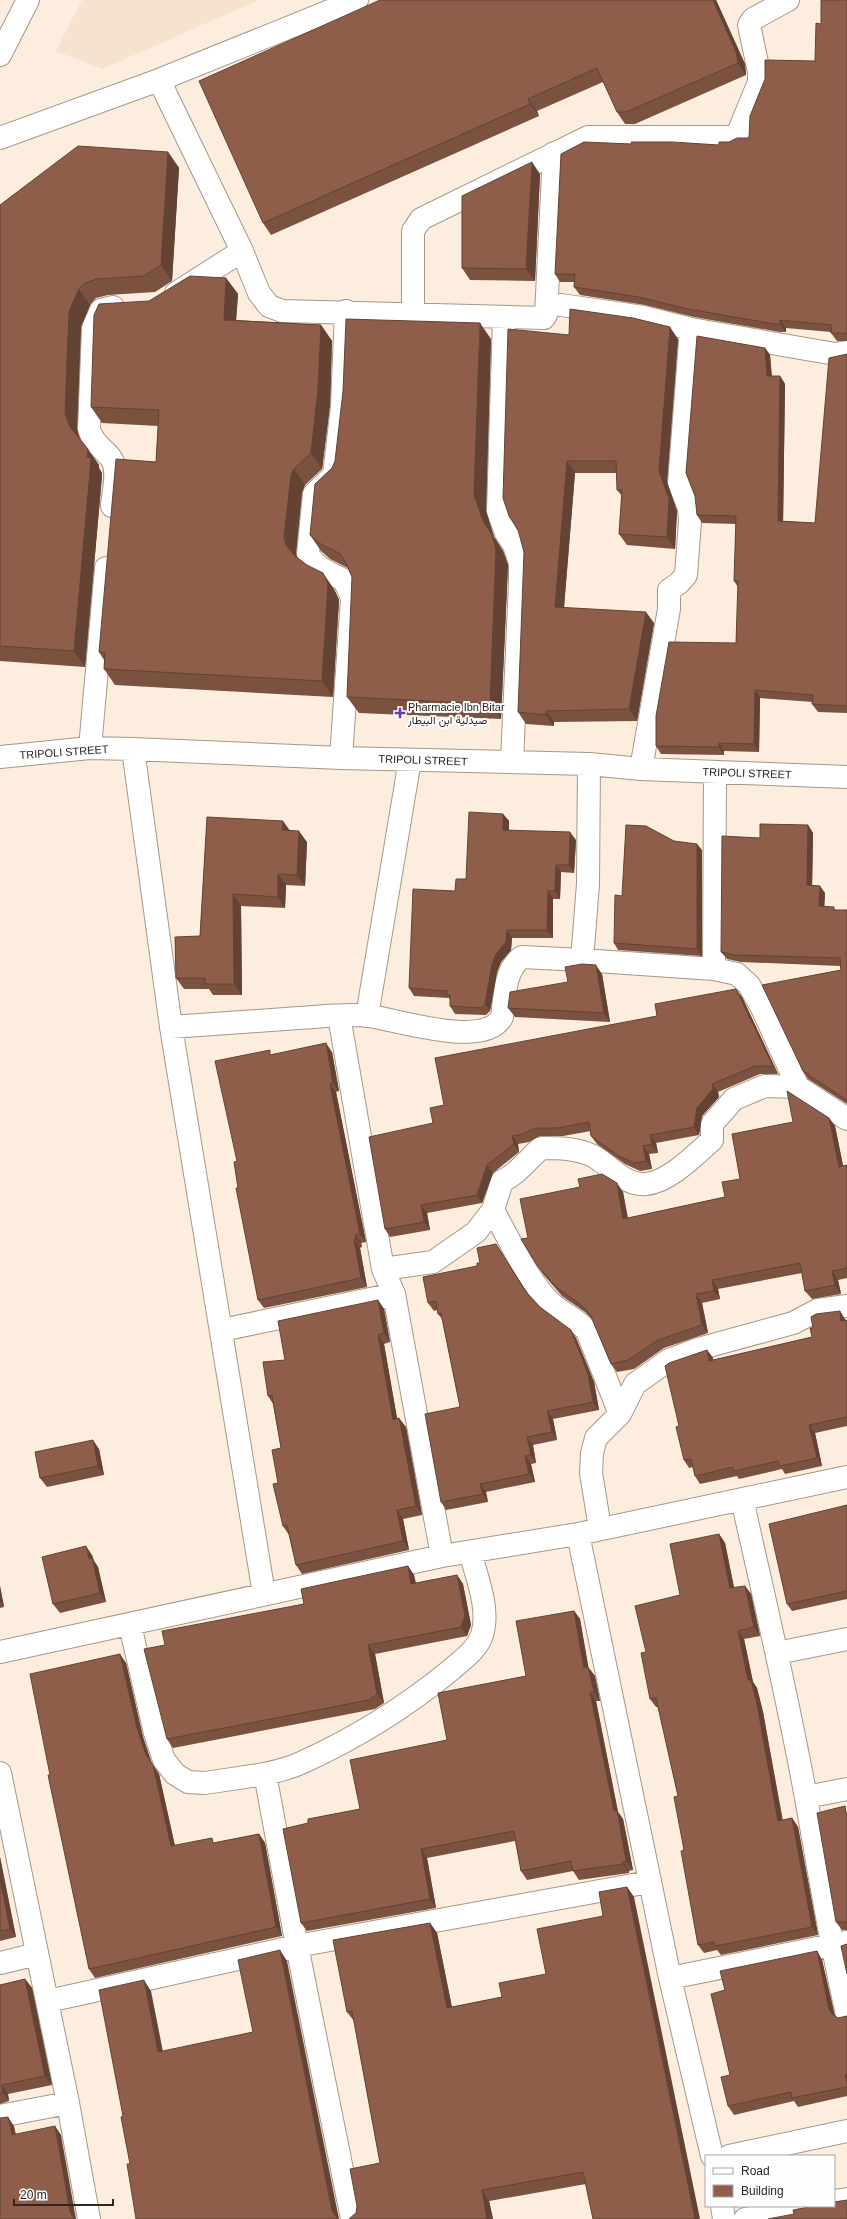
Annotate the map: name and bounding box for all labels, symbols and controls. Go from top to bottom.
place label: Pharmacie Ibn Bitar صيدلية ابن البيطار [407,701,505,727]
marker: Pharmacie Ibn Bitar صيدلية ابن البيطار [395,708,405,718]
street label: TRIPOLI STREET [19,743,109,761]
street label: TRIPOLI STREET [378,752,468,768]
street label: TRIPOLI STREET [702,765,792,781]
legend [705,2155,835,2207]
text: Road [741,2164,770,2178]
scale bar [14,2181,113,2207]
text: Building [741,2184,784,2198]
text: 20 m [20,2188,47,2202]

